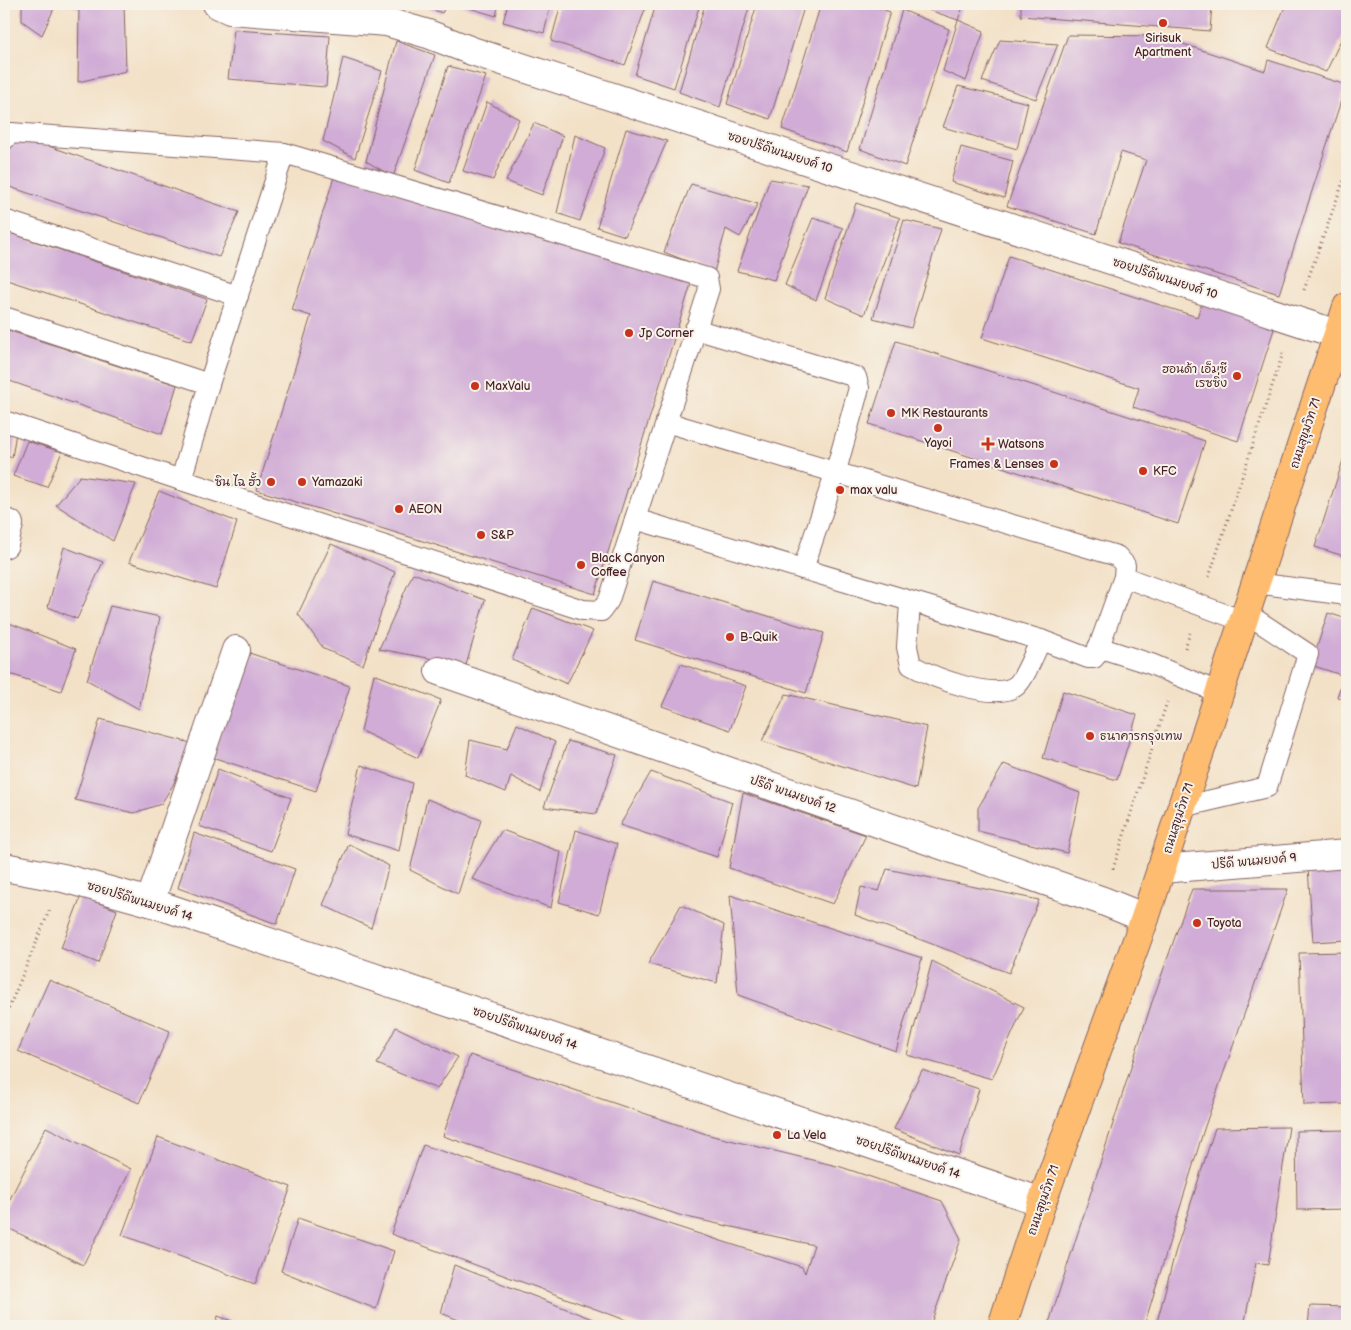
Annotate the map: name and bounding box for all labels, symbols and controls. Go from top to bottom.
marker: Sirisuk Apartment [1157,17,1169,29]
place label: Sirisuk Apartment [1135,31,1192,60]
street label: ซอยปรีดีพนมยงค์ 10 [725,127,835,177]
street label: ซอยปรีดีพนมยงค์ 10 [1110,253,1220,303]
place label: Jp Corner [639,326,694,341]
marker: Jp Corner [623,327,635,339]
place label: ฮอนด้า เอ็มซี เรซซิ่ง [1162,361,1228,391]
marker: ฮอนด้า เอ็มซี เรซซิ่ง [1231,370,1243,382]
place label: MaxValu [485,379,530,394]
marker: MaxValu [469,380,481,392]
street label: ถนนสุขุมวิท 71 [1287,396,1325,471]
place label: MK Restaurants [901,406,988,421]
marker: MK Restaurants [885,407,897,419]
marker: Yayoi [932,422,944,434]
place label: Yayoi [923,436,952,451]
place label: Watsons [998,437,1044,452]
marker: Watsons [982,438,994,450]
place label: Frames & Lenses [949,457,1044,472]
marker: Frames & Lenses [1048,458,1060,470]
place label: KFC [1153,464,1177,479]
marker: KFC [1137,465,1149,477]
place label: ซิน ไฉ ฮั้ว [215,472,261,490]
place label: Yamazaki [311,475,363,490]
marker: ซิน ไฉ ฮั้ว [265,476,277,488]
marker: Yamazaki [296,476,308,488]
place label: max valu [850,483,897,498]
marker: max valu [834,484,846,496]
place label: AEON [409,502,442,517]
marker: AEON [393,503,405,515]
place label: S&P [491,528,514,543]
marker: S&P [475,529,487,541]
place label: Black Canyon Coffee [591,551,665,580]
marker: Black Canyon Coffee [575,559,587,571]
place label: B-Quik [740,630,777,645]
marker: B-Quik [724,631,736,643]
place label: ธนาคารกรุงเทพ [1100,729,1183,745]
marker: ธนาคารกรุงเทพ [1084,730,1096,742]
street label: ปรีดี พนมยงค์ 12 [748,772,838,816]
street label: ถนนสุขุมวิท 71 [1160,781,1198,856]
street label: ปรีดี พนมยงค์ 9 [1211,849,1297,873]
street label: ซอยปรีดีพนมยงค์ 14 [85,877,195,925]
place label: Toyota [1207,916,1242,931]
marker: Toyota [1191,917,1203,929]
street label: ซอยปรีดีพนมยงค์ 14 [470,1003,580,1054]
place label: La Vela [787,1128,826,1143]
marker: La Vela [771,1129,783,1141]
street label: ซอยปรีดีพนมยงค์ 14 [853,1132,963,1183]
street label: ถนนสุขุมวิท 71 [1024,1163,1063,1238]

